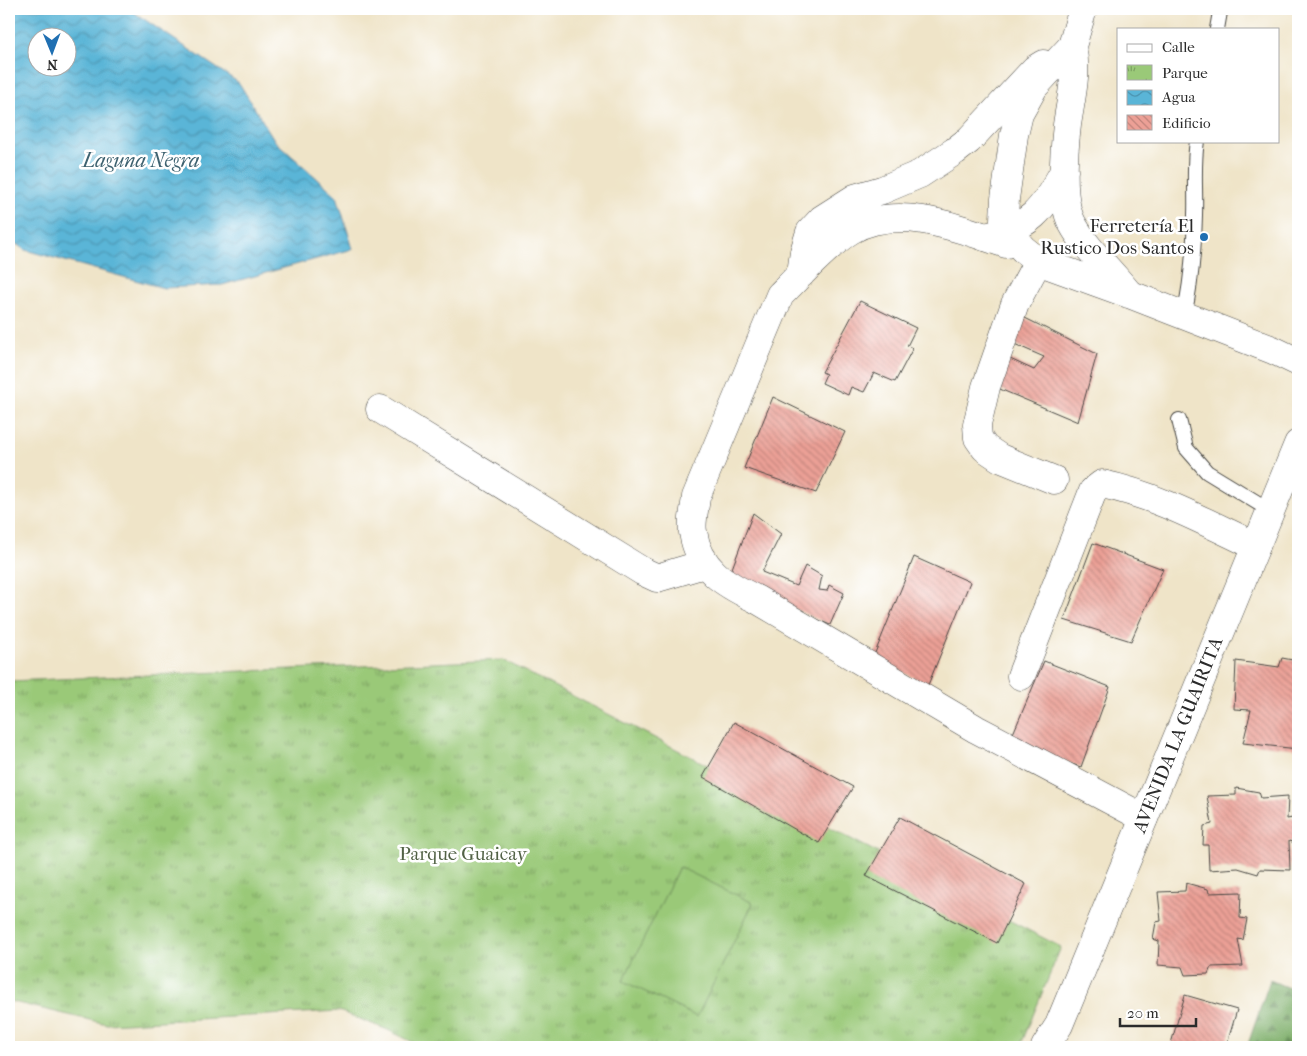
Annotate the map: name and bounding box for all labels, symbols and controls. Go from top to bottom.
north arrow [28,28,78,78]
legend [1117,28,1280,142]
text: Calle [1162,38,1195,56]
text: N [46,56,58,73]
text: Parque [1162,64,1208,82]
text: Agua [1161,88,1196,106]
text: Edificio [1162,114,1211,132]
water label: Laguna Negra [81,149,199,172]
place label: Ferretería El Rustico Dos Santos [1040,215,1194,259]
marker: Ferretería El Rustico Dos Santos [1198,231,1210,243]
street label: AVENIDA LA GUAIRITA [1128,633,1228,837]
park label: Parque Guaicay [399,843,528,865]
scale bar [1120,996,1196,1028]
text: 20 m [1127,1004,1159,1022]

